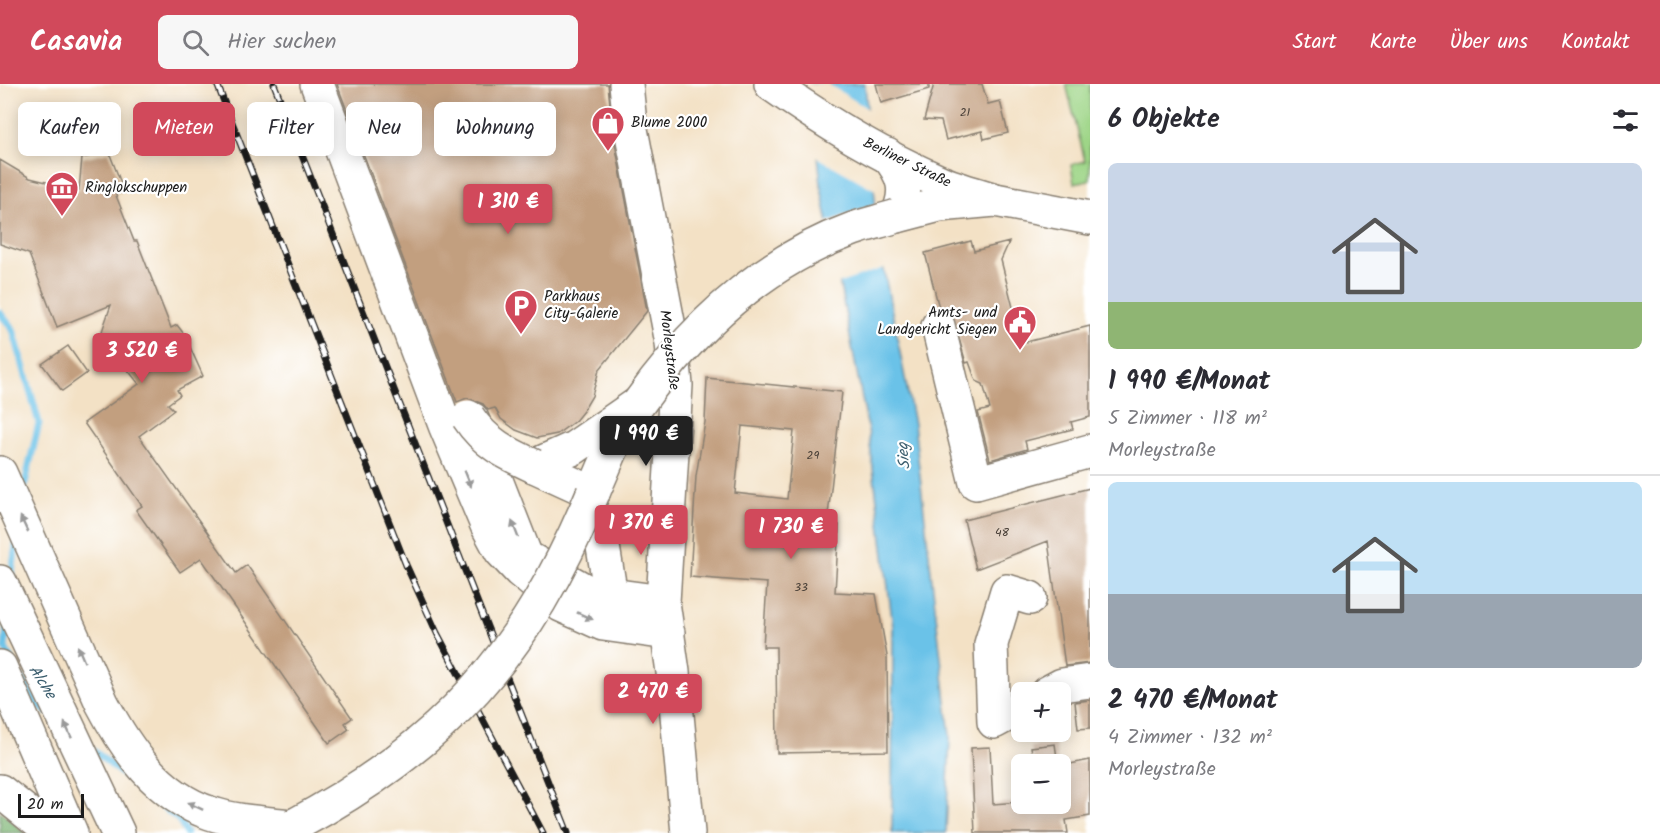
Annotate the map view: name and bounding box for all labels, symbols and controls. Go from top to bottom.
search box [158,15,578,69]
text: Casavia [30,20,122,65]
text: Hier suchen [227,25,336,60]
icon: search [179,26,212,59]
text: Start [1292,26,1337,59]
text: Karte [1370,26,1416,59]
text: Über uns [1449,26,1528,59]
text: Kontakt [1561,26,1630,59]
text: 6 Objekte [1108,99,1220,141]
chip: Kaufen [18,102,121,156]
chip: Mieten [133,102,235,156]
chip: Filter [247,102,334,156]
chip: Neu [346,102,422,156]
chip: Wohnung [434,102,556,156]
house number: 21 [960,103,971,122]
icon: filters [1609,104,1642,137]
shop icon: Blume 2000 [590,105,626,152]
place label: Blume 2000 [631,111,708,135]
street label: Berliner Straße [859,131,955,195]
museum icon: Ringlokschuppen [44,170,80,217]
place label: Ringlokschuppen [85,176,187,200]
pin: 1 310 € [453,184,563,235]
text: 1 310 € [477,187,539,219]
icon: home [1321,202,1429,310]
place label: Parkhaus City-Galerie [544,285,618,326]
parking icon: Parkhaus City-Galerie [503,288,539,335]
place label: Amts- und Landgericht Siegen [877,301,998,342]
public building icon: Amts- und Landgericht Siegen [1002,304,1038,351]
street label: Morleystraße [652,308,686,392]
pin: 3 520 € [87,333,197,384]
text: 3 520 € [106,336,178,368]
text: 1 990 €/Monat [1108,361,1270,403]
text: 5 Zimmer · 118 m² [1108,403,1267,435]
pin: 1 990 € [591,416,701,467]
text: 1 990 € [614,419,678,451]
text: Morleystraße [1108,435,1216,467]
water label: Sieg [890,440,918,471]
house number: 29 [807,446,820,465]
one-way arrow [463,470,473,488]
pin: 1 370 € [586,505,696,556]
text: 1 370 € [609,508,673,540]
pin: 1 730 € [736,509,846,560]
text: 1 730 € [759,512,823,544]
one-way arrow [19,515,28,532]
one-way arrow [510,519,520,537]
icon: home [1321,521,1429,629]
house number: 48 [995,523,1010,542]
house number: 33 [794,578,808,597]
one-way arrow [576,611,593,620]
one-way arrow [76,645,85,663]
water label: Alche [22,660,63,706]
pin: 2 470 € [598,674,708,725]
text: 2 470 € [618,677,688,709]
text: 2 470 €/Monat [1108,680,1278,722]
map controls [1011,682,1071,814]
button: + [1011,682,1071,742]
one-way arrow [63,721,72,738]
text: 4 Zimmer · 132 m² [1108,722,1272,754]
button: − [1011,754,1071,814]
text: Morleystraße [1108,754,1216,786]
scale bar [18,791,84,818]
text: 20 m [27,792,63,817]
one-way arrow [186,802,203,811]

